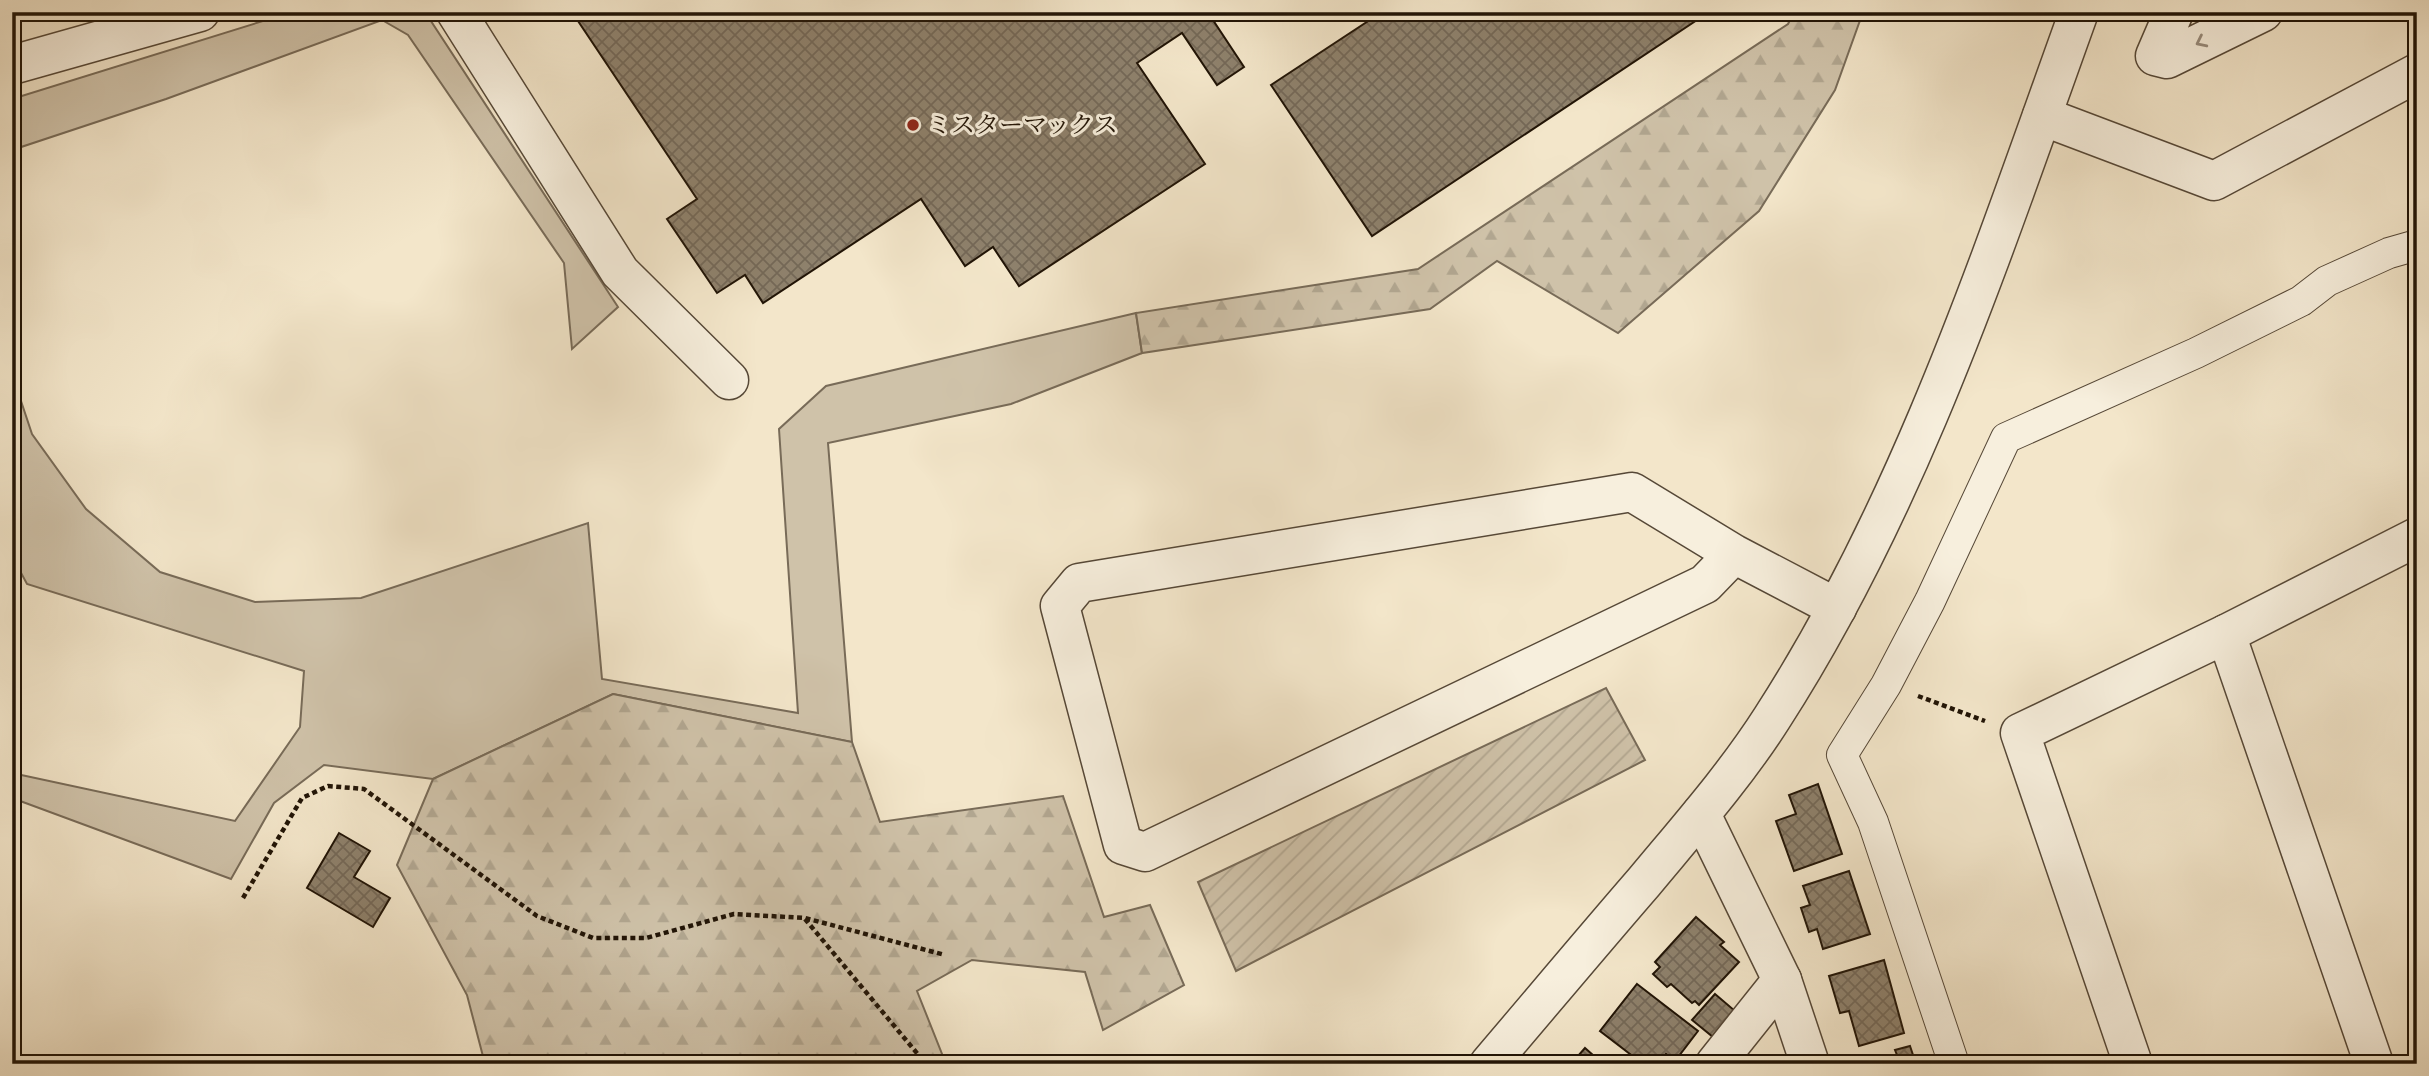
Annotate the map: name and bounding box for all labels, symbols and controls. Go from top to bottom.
one-way arrow [2196,34,2208,48]
place label: ミスターマックス [927,111,1118,141]
marker: ミスターマックス [905,117,921,133]

